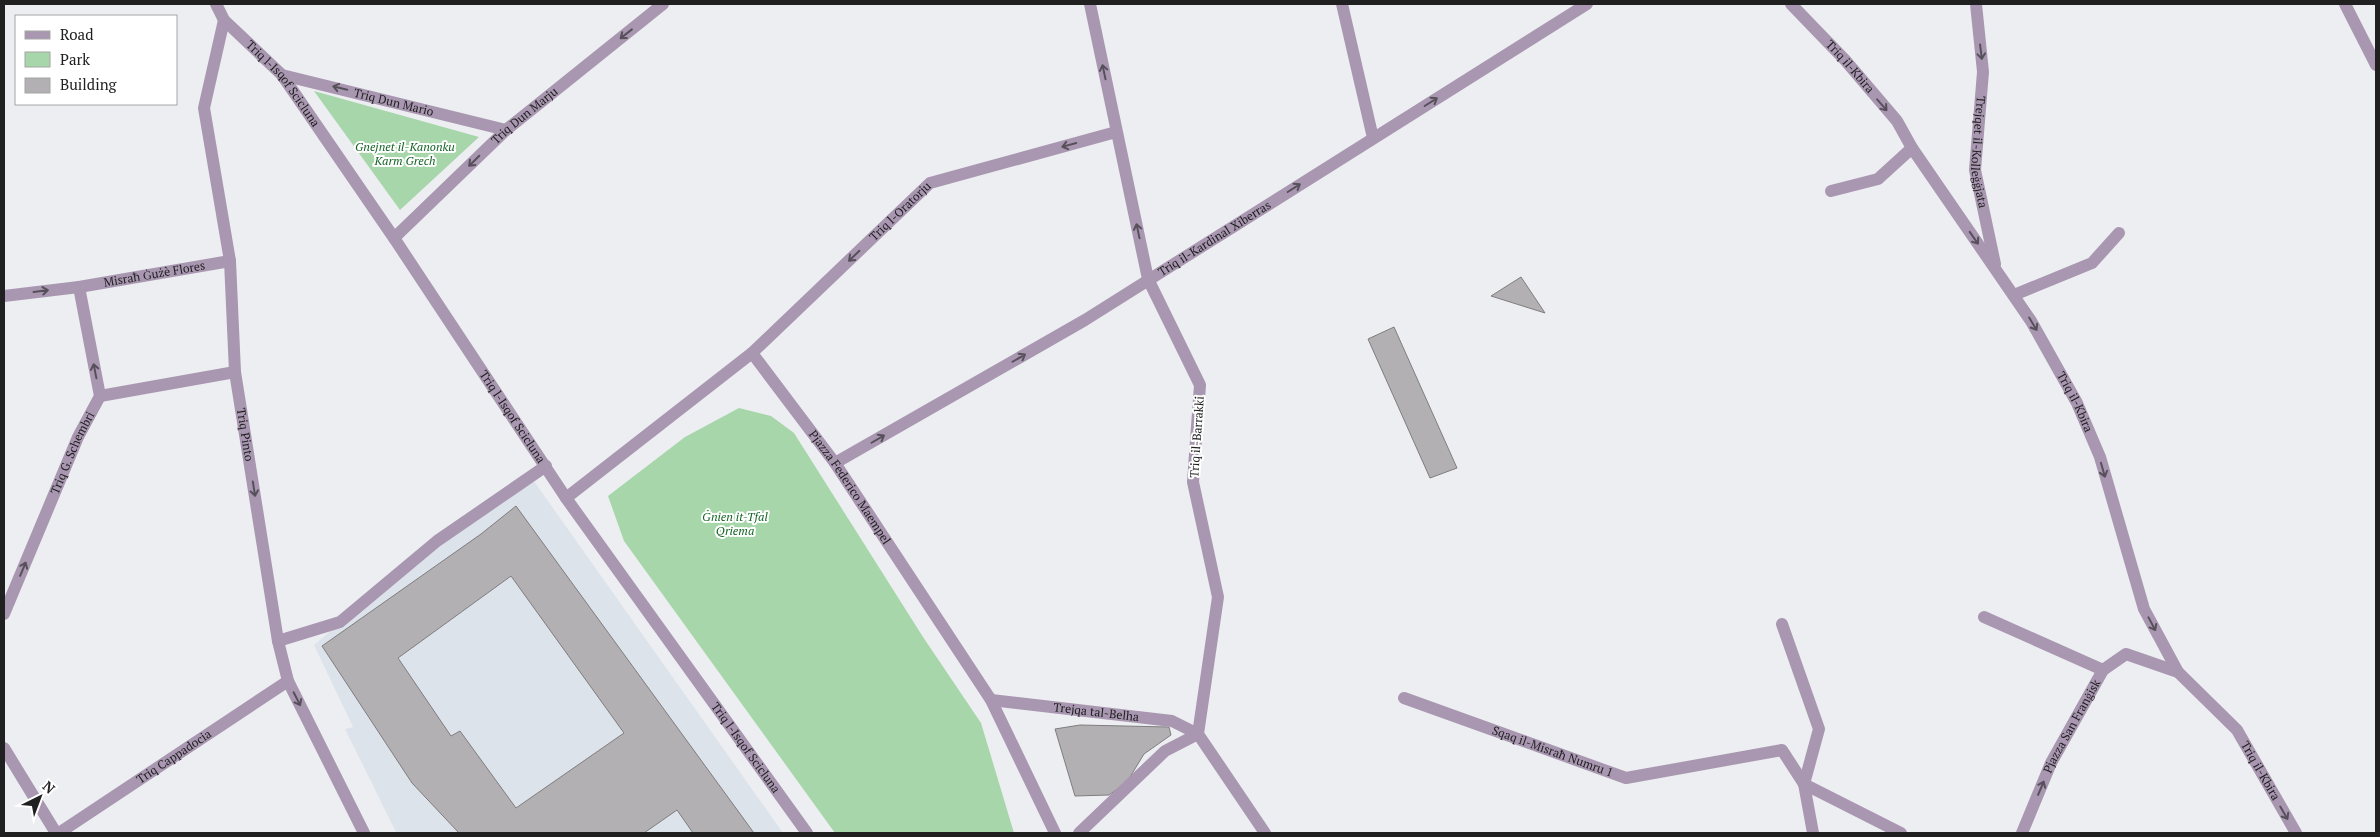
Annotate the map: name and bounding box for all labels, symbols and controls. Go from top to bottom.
legend [15,15,178,105]
text: Road [60,24,93,44]
one-way arrow [620,29,633,40]
street label: Triq l-Isqof Scicluna [243,37,323,129]
street label: Triq il-Kbira [1823,37,1878,96]
one-way arrow [1976,44,1986,60]
text: Park [60,49,90,69]
one-way arrow [1099,65,1108,81]
text: Building [60,74,118,94]
one-way arrow [332,83,348,92]
street label: Triq Dun Marju [488,83,561,147]
street label: Triq Dun Mario [352,85,436,119]
street label: Trejqet il-Kolleġġjata [1968,96,1991,209]
one-way arrow [1424,97,1438,107]
one-way arrow [1877,98,1888,111]
park label: Gnejnet il-Kanonku Karm Grech [355,139,455,168]
one-way arrow [1062,141,1078,150]
one-way arrow [468,155,481,167]
street label: Triq l-Oratorju [866,178,934,244]
one-way arrow [1286,183,1300,193]
street label: Triq il-Kardinal Xiberras [1155,197,1273,279]
one-way arrow [1133,223,1142,239]
one-way arrow [1970,231,1980,245]
one-way arrow [847,250,860,262]
street label: Misraħ Ġużè Flores [102,257,206,290]
one-way arrow [33,286,49,296]
one-way arrow [2028,316,2038,330]
one-way arrow [1011,352,1025,362]
one-way arrow [89,363,99,379]
street label: Triq l-Isqof Scicluna [477,367,549,466]
street label: Triq il-Kbira [2054,369,2097,434]
street label: Triq il-Barrakki [1186,395,1207,478]
street label: Triq Pinto [234,407,257,463]
street label: Triq G. Schembri [47,408,97,496]
street label: Pjazza Federico Maempel [806,427,895,547]
one-way arrow [870,433,884,443]
one-way arrow [2099,461,2109,477]
one-way arrow [250,481,260,497]
park label: Ġnien it-Tfal Qriema [702,509,768,538]
one-way arrow [18,562,28,577]
one-way arrow [2147,617,2157,632]
street label: Pjazza San Franġisk [2040,676,2104,775]
one-way arrow [293,691,302,706]
street label: Triq l-Isqof Scicluna [708,699,784,796]
street label: Trejqa tal-Belha [1053,699,1140,724]
street label: Sqaq il-Misraħ Numru 1 [1490,722,1615,780]
street label: Triq Cappadocia [133,726,214,787]
street label: Triq il-Kbira [2238,738,2284,803]
north arrow [15,772,65,822]
text: N [39,776,60,798]
one-way arrow [2036,781,2046,796]
one-way arrow [2280,805,2290,819]

